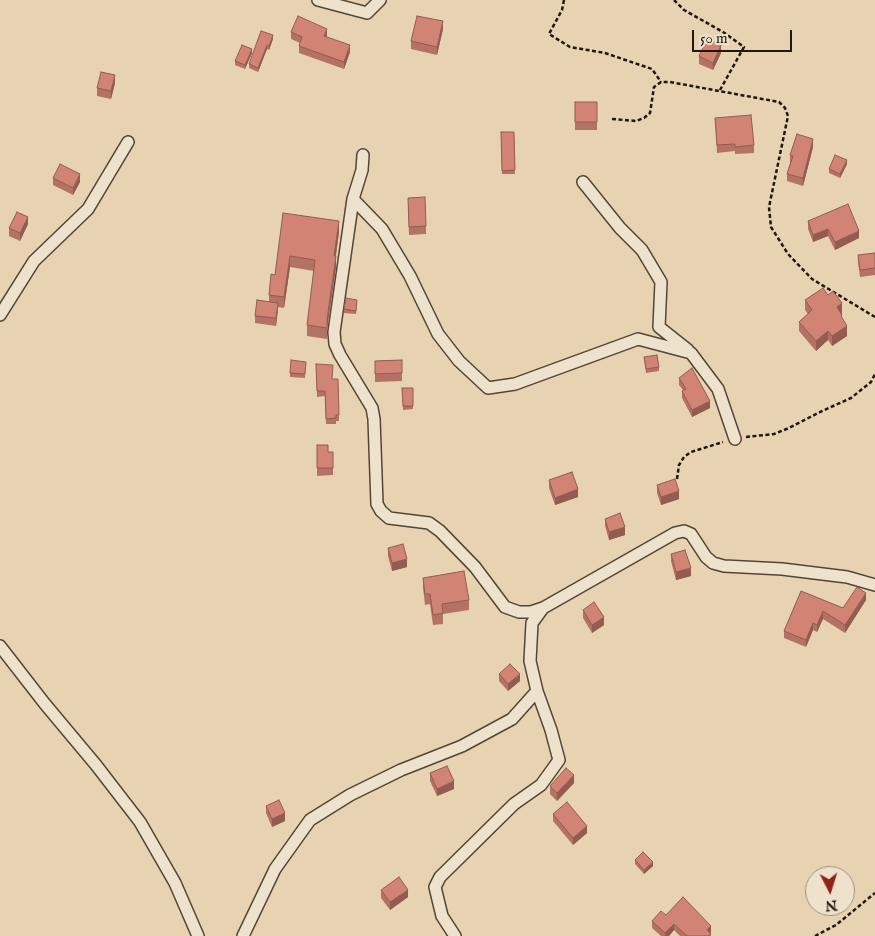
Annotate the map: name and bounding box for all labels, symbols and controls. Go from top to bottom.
scale bar [695,20,795,52]
text: 50 m [700,29,728,48]
north arrow [805,866,855,916]
text: N [824,895,838,914]

